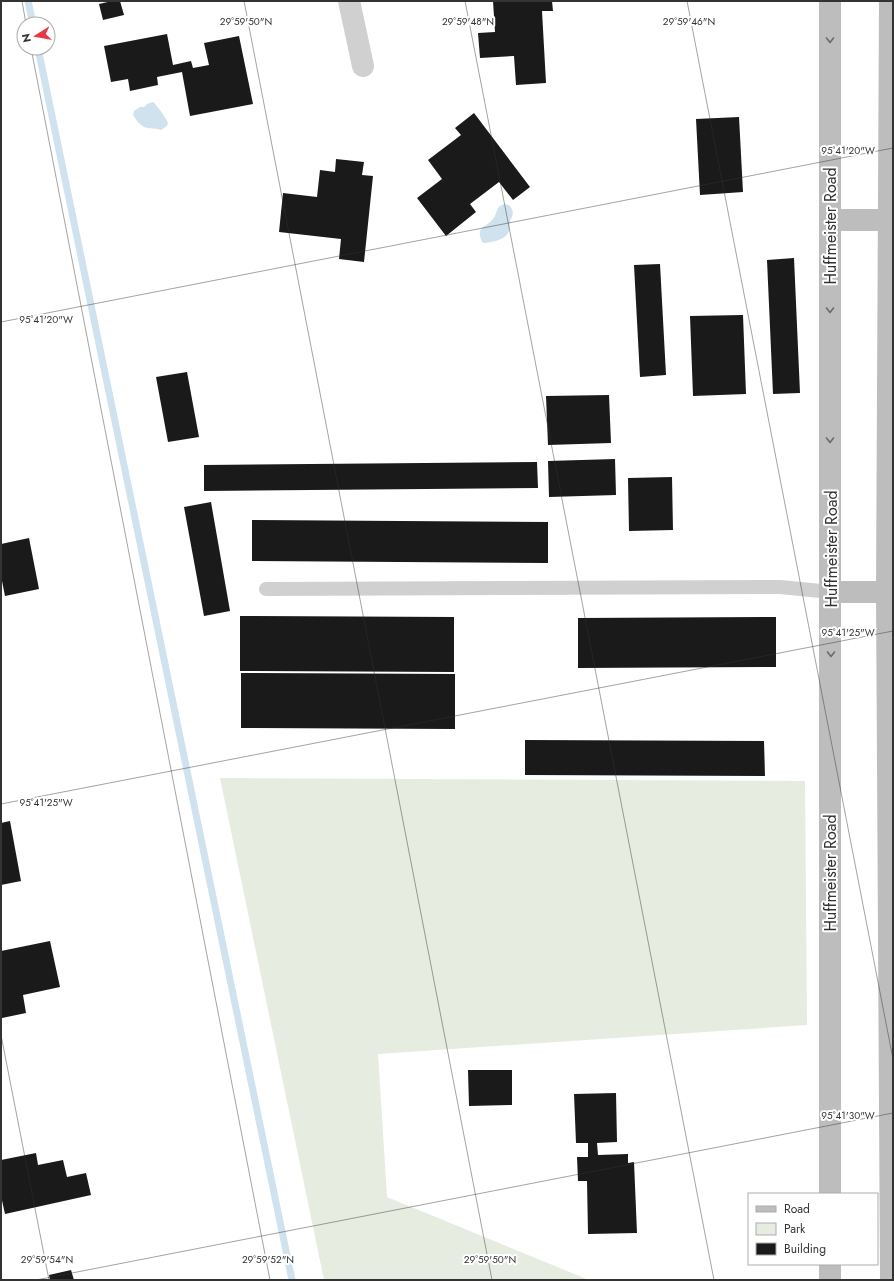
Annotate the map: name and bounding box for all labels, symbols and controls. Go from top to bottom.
text: 29°59'50"N [220,14,272,29]
text: 29°59'48"N [442,14,494,29]
text: 29°59'46"N [663,14,715,29]
north arrow [16,16,56,56]
text: N [17,32,35,44]
one-way arrow [826,37,834,43]
text: 95°41'20"W [821,143,875,158]
street label: Huffmeister Road [819,167,842,285]
one-way arrow [826,307,834,313]
text: 95°41'20"W [19,312,73,327]
one-way arrow [826,437,834,443]
street label: Huffmeister Road [820,490,843,608]
text: 95°41'25"W [821,625,875,640]
one-way arrow [827,651,835,657]
text: 95°41'25"W [19,795,73,810]
street label: Huffmeister Road [819,814,842,932]
text: 95°41'30"W [821,1108,875,1123]
legend [748,1193,878,1265]
text: Road [784,1200,810,1218]
text: Park [784,1220,806,1238]
text: Building [784,1240,826,1258]
text: 29°59'54"N [21,1252,73,1267]
text: 29°59'52"N [242,1252,294,1267]
text: 29°59'50"N [464,1252,516,1267]

